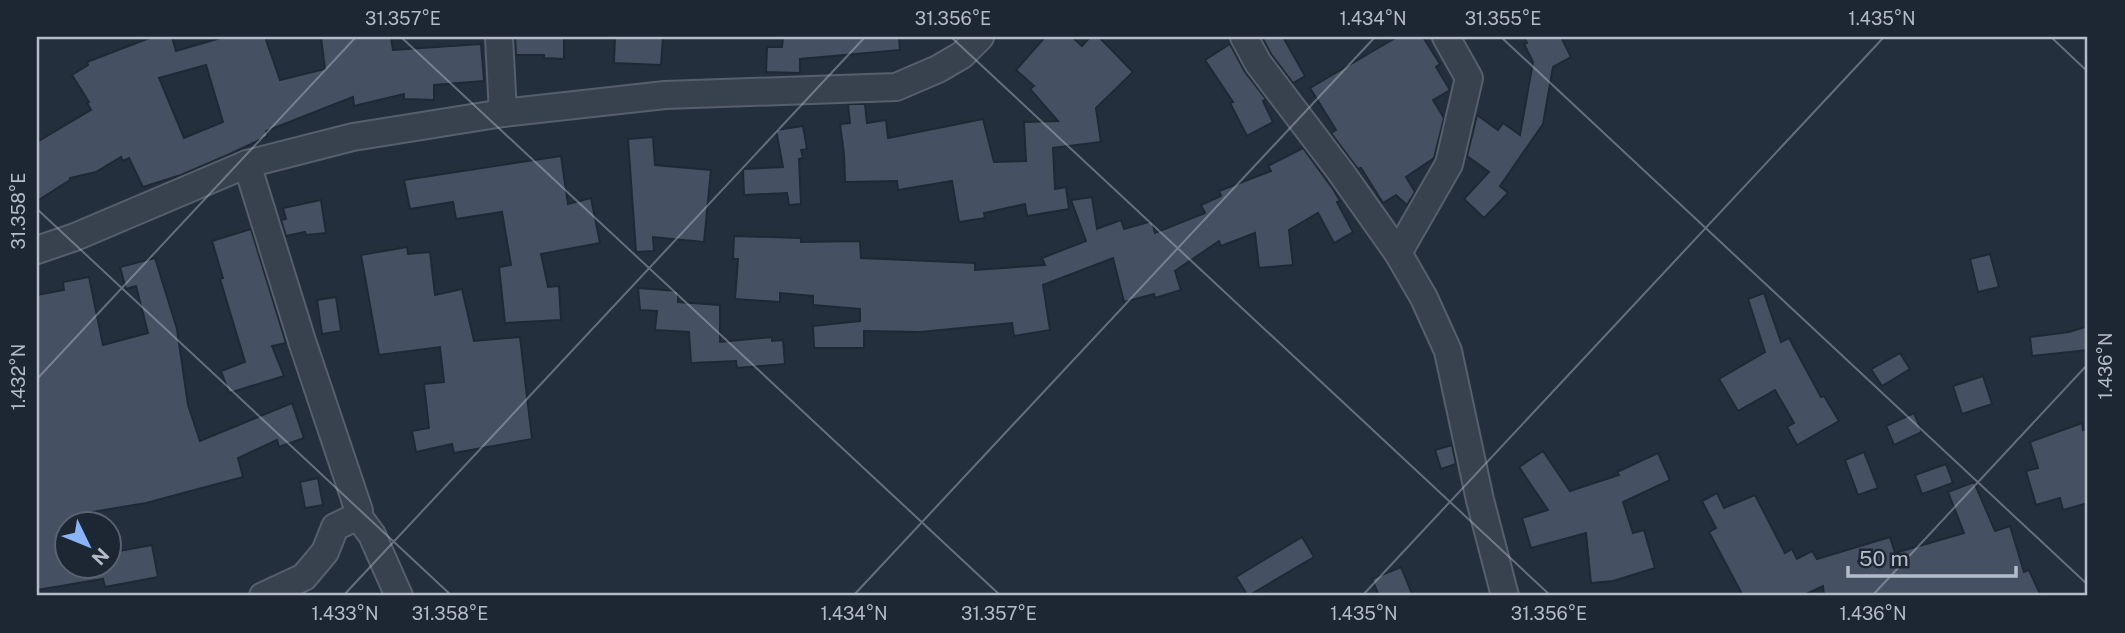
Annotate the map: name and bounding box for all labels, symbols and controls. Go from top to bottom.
text: 31.357°E [365,8,441,29]
text: 31.356°E [915,8,991,29]
text: 1.434°N [1339,8,1407,29]
text: 31.355°E [1465,8,1541,29]
text: 1.435°N [1848,8,1916,29]
text: 31.358°E [8,173,29,249]
text: 1.436°N [2095,333,2116,399]
text: 1.432°N [8,344,29,410]
north arrow [52,510,122,580]
scale bar [1848,535,2016,579]
text: N [87,544,114,570]
text: 50 m [1859,546,1909,571]
text: 1.433°N [311,603,379,624]
text: 31.358°E [412,603,488,624]
text: 1.434°N [820,603,888,624]
text: 31.357°E [961,603,1037,624]
text: 1.435°N [1330,603,1398,624]
text: 31.356°E [1511,603,1587,624]
text: 1.436°N [1840,603,1906,624]

